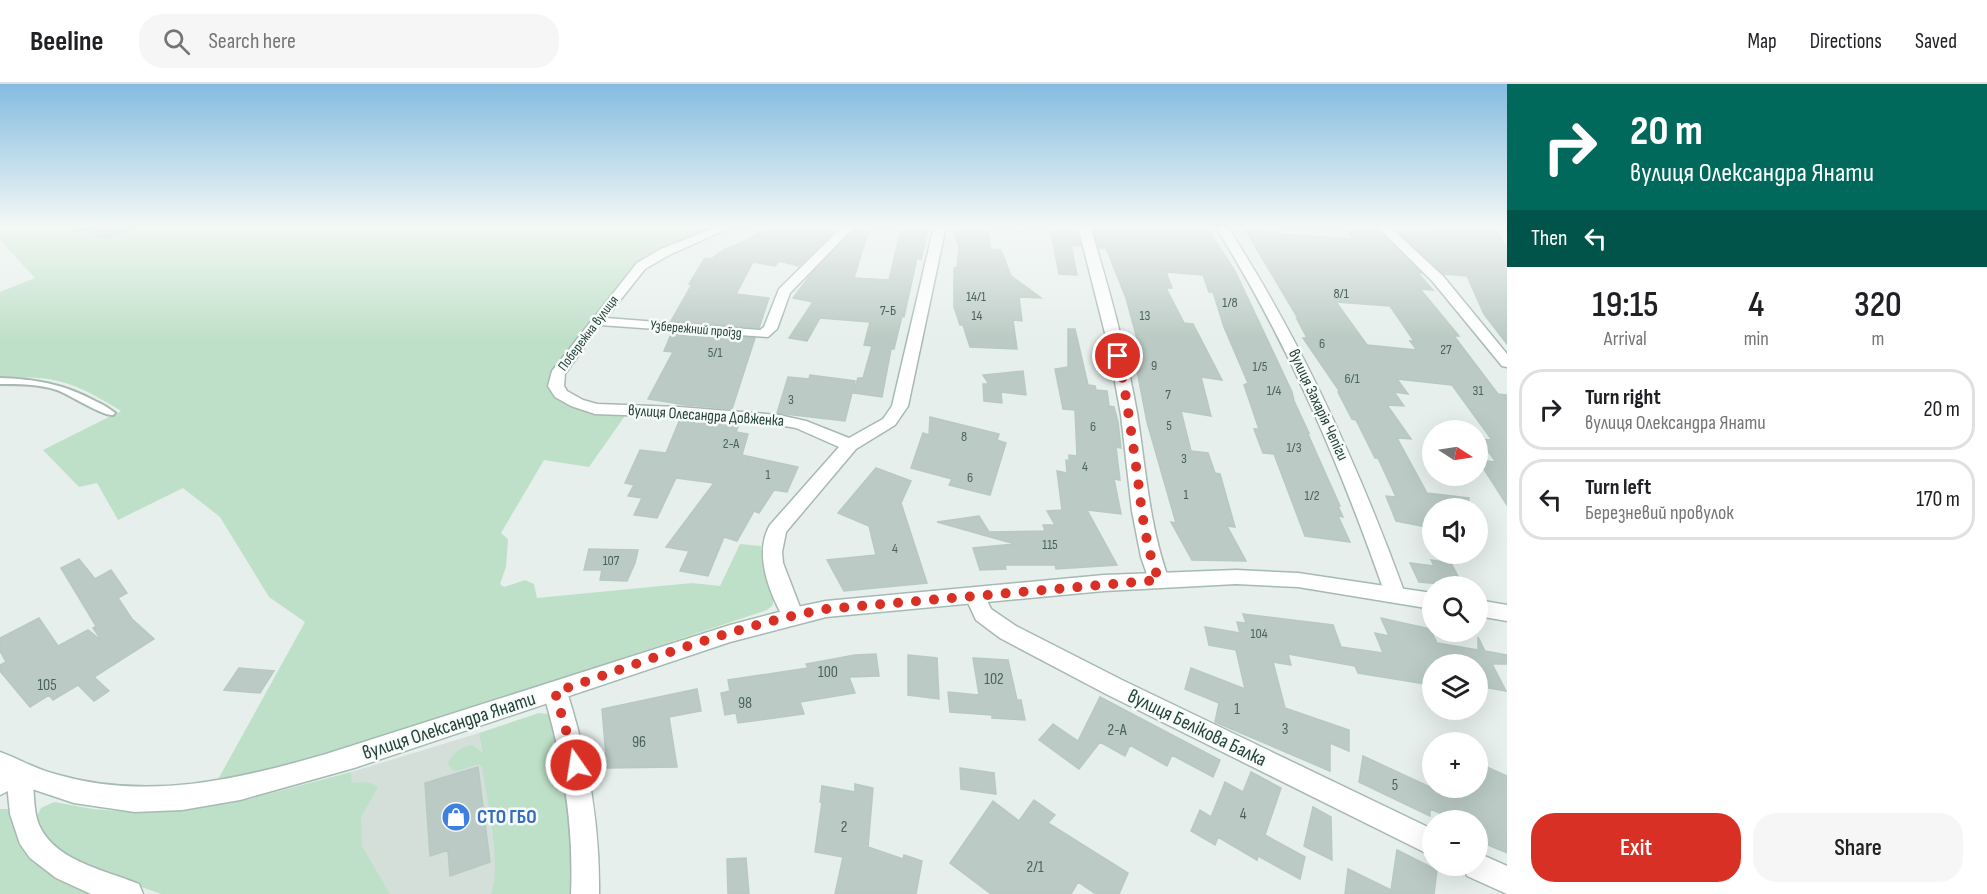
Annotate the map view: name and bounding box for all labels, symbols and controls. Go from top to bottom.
search box [139,14,559,68]
text: Beeline [30,25,103,58]
icon: search [160,25,193,58]
text: Search here [208,28,296,55]
text: Map [1747,29,1777,54]
text: Directions [1810,29,1882,54]
text: Saved [1915,29,1957,54]
text: 20 m [1630,106,1703,157]
icon: right [1531,108,1609,186]
text: вулиця Олександра Янати [1630,157,1874,189]
icon: left [1579,222,1612,255]
text: Then [1531,225,1567,252]
text: 19:15 [1592,284,1659,327]
text: 4 [1748,284,1764,327]
text: 320 [1854,284,1902,327]
house number: 8/1 [1333,285,1349,302]
house number: 14/1 [966,288,986,305]
street label: Побережна вулиця [554,292,622,374]
house number: 1/8 [1222,294,1238,311]
house number: 7-Б [880,302,896,319]
house number: 14 [972,307,983,324]
house number: 13 [1140,307,1151,324]
street label: Узбережний проїзд [650,317,742,341]
text: Arrival [1604,327,1647,351]
text: min [1744,327,1769,351]
text: m [1871,327,1884,351]
pin [1092,330,1143,381]
house number: 6 [1319,335,1325,352]
icon: arrive [1101,339,1134,372]
house number: 27 [1440,341,1452,358]
house number: 5/1 [708,344,722,361]
street label: вулиця Захарія Чепіги [1284,346,1352,464]
house number: 9 [1151,357,1157,374]
house number: 1/5 [1253,358,1268,375]
house number: 6/1 [1344,370,1360,387]
house number: 1/4 [1267,382,1281,399]
house number: 31 [1473,382,1483,399]
text: Turn right [1585,384,1661,411]
house number: 7 [1165,386,1171,403]
house number: 3 [788,391,794,408]
icon: right [1534,393,1567,426]
text: 20 m [1924,396,1960,423]
street label: вулиця Олесандра Довженка [627,401,785,431]
text: вулиця Олександра Янати [1585,411,1766,435]
house number: 5 [1166,417,1172,434]
house number: 6 [1090,418,1096,435]
north arrow [1422,420,1488,486]
map controls [1422,420,1488,876]
house number: 8 [961,428,967,445]
house number: 2-А [723,435,740,452]
house number: 1/3 [1286,439,1302,456]
house number: 3 [1181,450,1187,467]
house number: 4 [1082,458,1088,475]
house number: 1 [766,466,771,483]
house number: 6 [967,469,973,486]
text: Turn left [1585,474,1651,501]
icon: left [1534,483,1567,516]
house number: 1 [1184,486,1189,503]
text: 170 m [1916,486,1960,513]
house number: 1/2 [1305,487,1320,504]
button: sound [1422,498,1488,564]
text: Березневий провулок [1585,501,1734,525]
house number: 115 [1042,536,1058,553]
house number: 4 [892,540,898,557]
house number: 107 [603,552,620,569]
button: search [1422,576,1488,642]
house number: 104 [1251,625,1268,642]
button: layers [1422,654,1488,720]
house number: 100 [818,663,838,682]
house number: 102 [984,670,1004,689]
house number: 105 [37,676,57,695]
street label: вулиця Белікова Балка [1124,684,1270,772]
street label: вулиця Олександра Янати [359,687,539,765]
house number: 98 [738,694,752,713]
house number: 1 [1234,700,1240,719]
house number: 3 [1282,720,1288,739]
house number: 2-А [1107,721,1127,740]
button: + [1422,732,1488,798]
position arrow [544,733,608,797]
house number: 96 [632,733,646,752]
house number: 5 [1392,776,1398,795]
shop icon: СТО ГБО [440,801,472,833]
place label: СТО ГБО [477,805,537,829]
house number: 4 [1240,805,1247,824]
button: − [1422,810,1488,876]
button: Exit [1531,813,1741,882]
button: Share [1753,813,1963,882]
house number: 2 [841,818,847,837]
house number: 2/1 [1026,858,1044,877]

